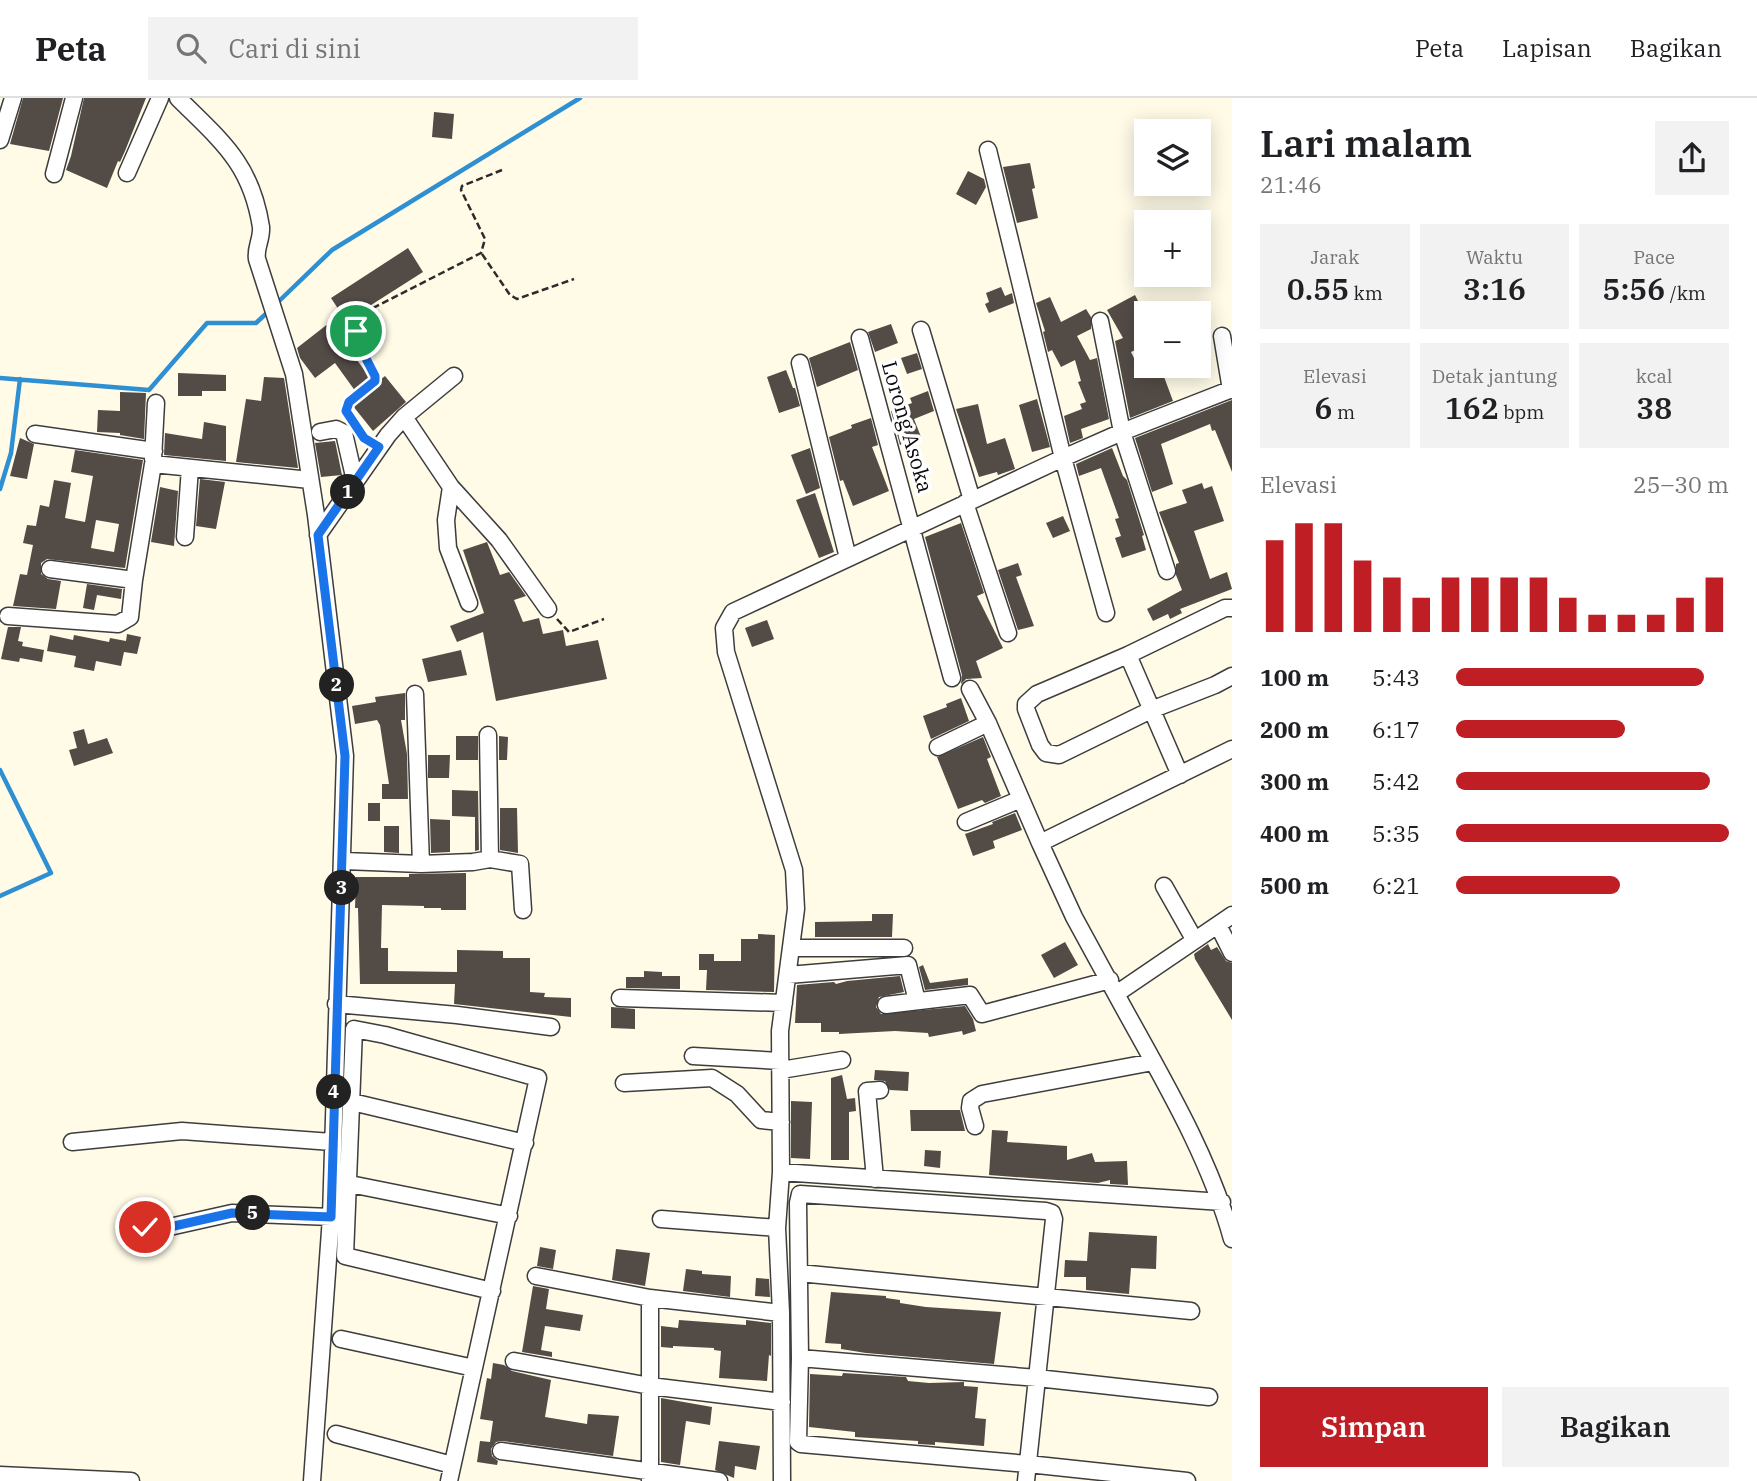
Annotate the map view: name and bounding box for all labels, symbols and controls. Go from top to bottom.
search box [148,17,638,80]
text: Peta [35,27,106,70]
icon: search [172,29,210,67]
text: Cari di sini [228,31,361,65]
text: Peta [1415,32,1464,64]
text: Lapisan [1502,32,1592,64]
text: Bagikan [1630,32,1722,64]
text: Lari malam [1260,118,1472,167]
map controls [1134,119,1211,378]
button: layers [1134,119,1211,196]
button: share [1655,121,1729,195]
text: 21:46 [1260,169,1322,199]
button: + [1134,210,1211,287]
text: Jarak [1310,245,1359,269]
text: Waktu [1466,245,1523,269]
text: Pace [1633,245,1675,269]
text: 0.55 [1287,269,1349,308]
text: 3:16 [1463,269,1526,308]
text: 5:56 [1602,269,1665,308]
text: km [1349,281,1383,305]
text: /km [1665,281,1706,305]
pin [326,301,386,361]
button: − [1134,301,1211,378]
icon: arrive [337,312,375,350]
street label: Lorong Asoka [876,358,940,496]
text: Elevasi [1303,364,1367,388]
text: Detak jantung [1432,364,1557,388]
text: kcal [1636,364,1672,388]
text: 6 [1315,388,1333,427]
text: 162 [1445,388,1499,427]
text: 38 [1636,388,1672,427]
text: m [1333,400,1355,424]
text: bpm [1499,400,1544,424]
text: Elevasi [1260,469,1337,499]
text: 25–30 m [1633,469,1729,499]
pin: 1 [330,474,366,510]
text: 1 [342,479,353,503]
text: 100 m [1260,662,1329,692]
text: 5:43 [1372,662,1420,692]
pin: 2 [320,668,354,702]
text: 2 [331,672,342,696]
text: 200 m [1260,714,1329,744]
text: 6:17 [1372,714,1420,744]
text: 300 m [1260,766,1329,796]
text: 5:42 [1372,766,1420,796]
text: 400 m [1260,818,1329,848]
text: 5:35 [1372,818,1420,848]
pin: 3 [324,870,360,906]
text: 500 m [1260,870,1329,900]
text: 6:21 [1372,870,1420,900]
text: 3 [336,875,347,899]
pin: 4 [316,1074,352,1110]
text: 4 [328,1079,339,1103]
pin: 5 [236,1196,270,1230]
pin [115,1197,175,1257]
text: 5 [247,1200,258,1224]
icon: check [126,1208,164,1246]
button: Simpan [1260,1387,1488,1467]
button: Bagikan [1502,1387,1729,1467]

